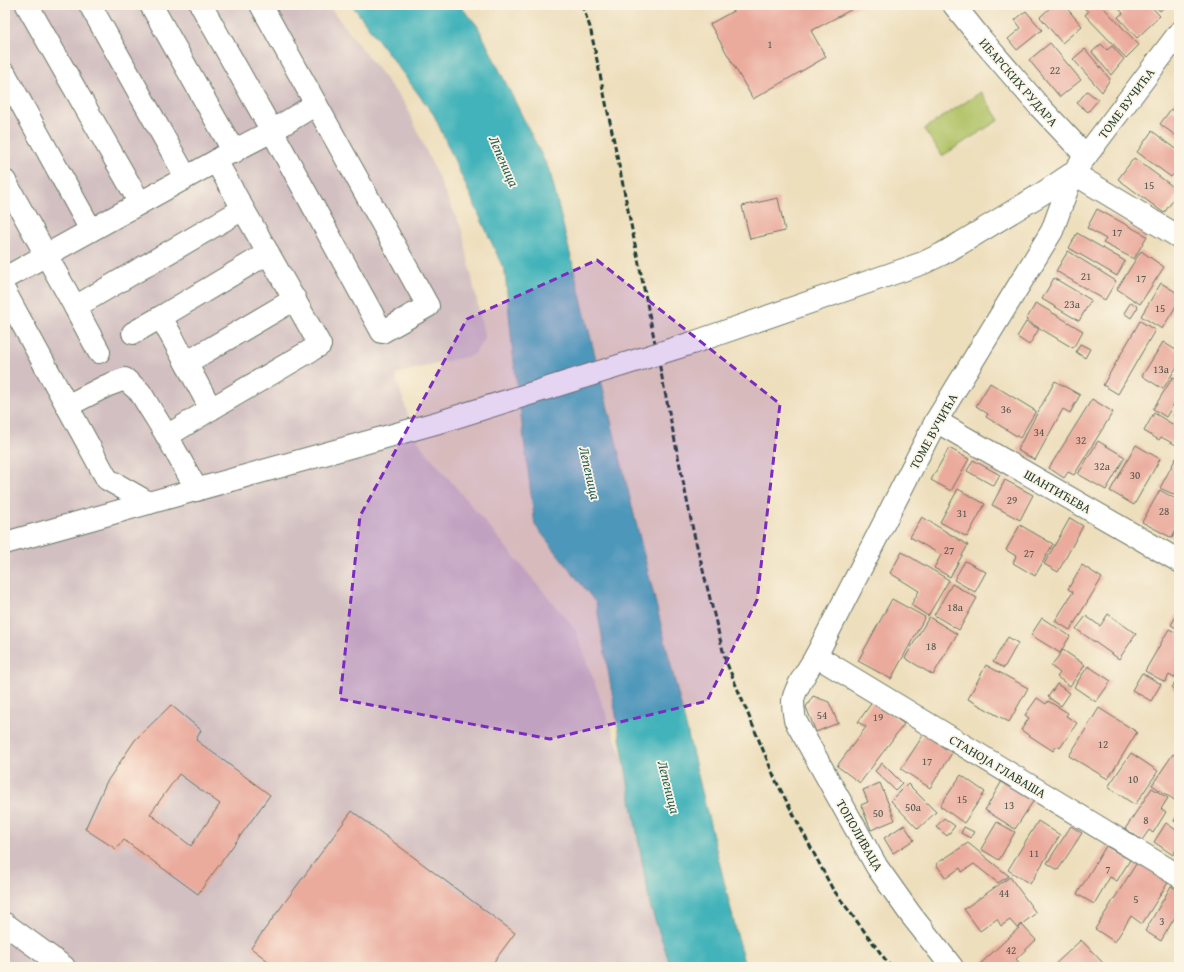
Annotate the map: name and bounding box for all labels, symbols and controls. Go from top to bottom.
street label: ИБАРСКИХ РУДАРА [975,34,1063,131]
house number: 1 [767,36,773,52]
house number: 22 [1050,62,1060,78]
street label: ТОМЕ ВУЧИЋА [1093,64,1159,143]
water label: Лепеница [484,132,524,190]
house number: 15 [1144,177,1154,193]
house number: 17 [1112,224,1122,240]
house number: 21 [1081,268,1091,284]
house number: 17 [1136,270,1146,286]
house number: 23a [1064,296,1081,312]
house number: 15 [1155,300,1165,316]
house number: 13a [1153,361,1170,377]
street label: ТОМЕ ВУЧИЋА [905,390,962,473]
house number: 36 [1001,401,1011,417]
house number: 34 [1034,424,1044,440]
house number: 32 [1076,432,1086,448]
water label: Лепеница [574,444,606,502]
house number: 32a [1094,458,1111,474]
street label: ШАНТИЋЕВА [1021,465,1095,518]
house number: 30 [1130,467,1140,483]
house number: 29 [1007,492,1017,508]
house number: 28 [1159,503,1169,519]
house number: 31 [957,505,967,521]
house number: 27 [944,542,954,558]
house number: 27 [1024,545,1034,561]
house number: 18a [947,599,964,615]
house number: 18 [926,638,936,654]
house number: 54 [817,707,827,723]
house number: 19 [873,709,883,725]
street label: СТАНОЈА ГЛАВАША [946,730,1050,803]
house number: 12 [1098,736,1108,752]
house number: 17 [922,753,932,769]
water label: Лепеница [653,758,685,816]
house number: 10 [1128,771,1138,787]
house number: 15 [957,791,967,807]
street label: ТОПОЛИВАЦА [831,796,888,875]
house number: 13 [1004,797,1014,813]
house number: 50a [905,799,922,815]
house number: 50 [873,805,883,821]
house number: 8 [1143,812,1149,828]
house number: 11 [1029,845,1039,861]
house number: 7 [1105,861,1111,877]
house number: 44 [999,885,1009,901]
house number: 5 [1133,891,1139,907]
house number: 3 [1159,913,1165,929]
house number: 42 [1006,942,1016,958]

